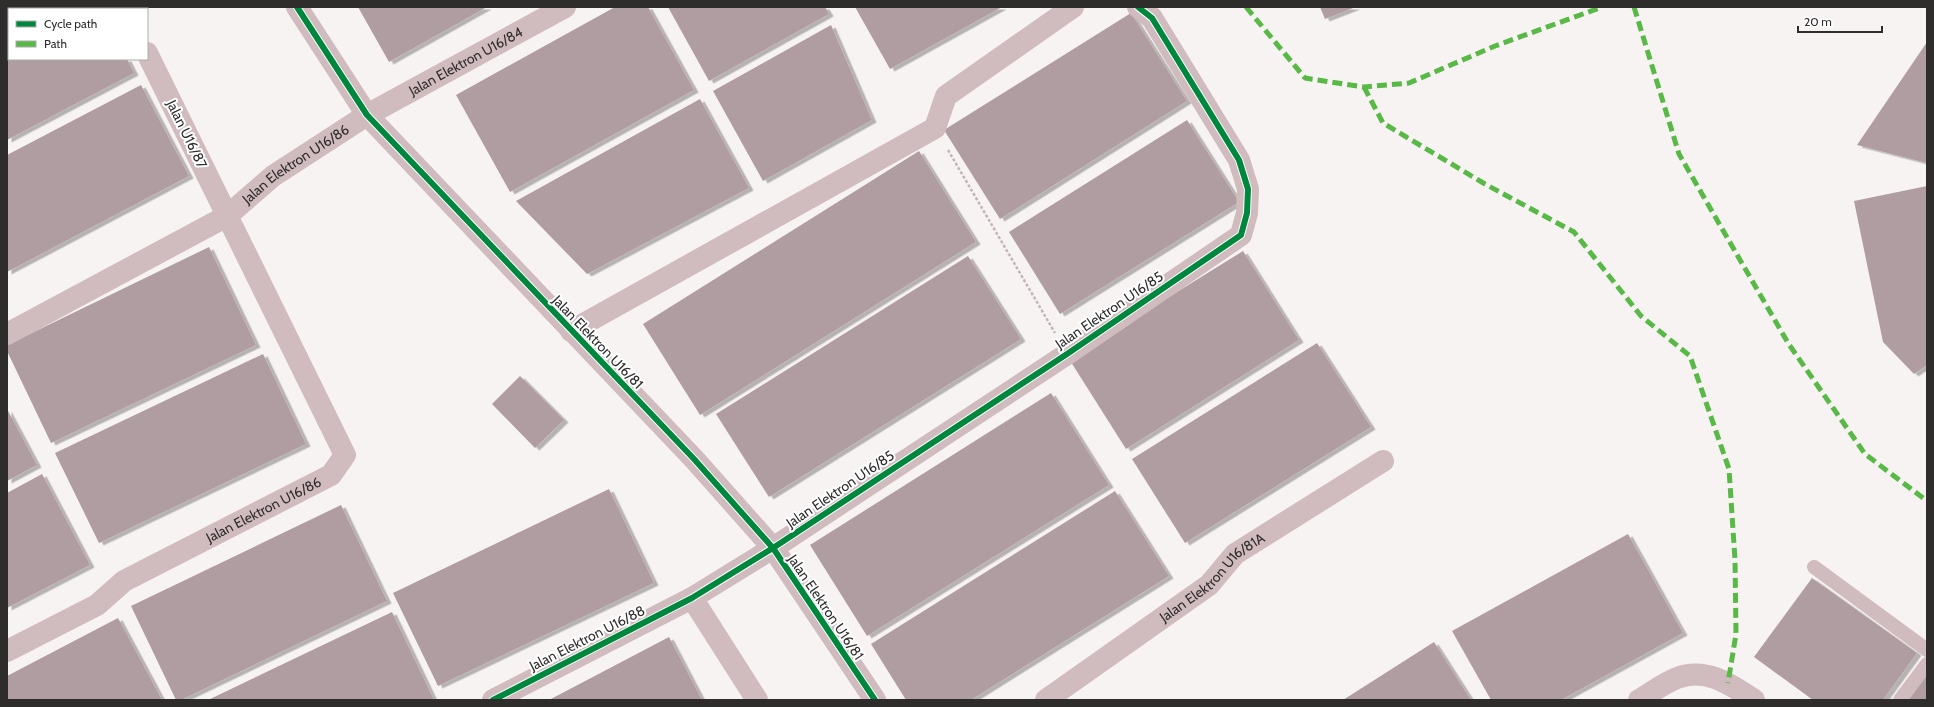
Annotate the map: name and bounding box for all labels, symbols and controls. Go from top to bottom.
legend [8,8,148,60]
scale bar [1798,8,1882,34]
text: 20 m [1804,14,1832,29]
text: Cycle path [44,16,97,31]
street label: Jalan Elektron U16/84 [405,23,526,100]
text: Path [44,36,67,51]
street label: Jalan U16/87 [162,96,211,171]
street label: Jalan Elektron U16/86 [238,120,352,208]
street label: Jalan Elektron U16/85 [1051,267,1166,353]
street label: Jalan Elektron U16/81 [548,291,647,393]
street label: Jalan Elektron U16/85 [782,446,897,532]
street label: Jalan Elektron U16/86 [202,473,324,547]
street label: Jalan Elektron U16/81A [1155,529,1268,627]
street label: Jalan Elektron U16/81 [783,550,868,663]
street label: Jalan Elektron U16/88 [525,601,648,675]

